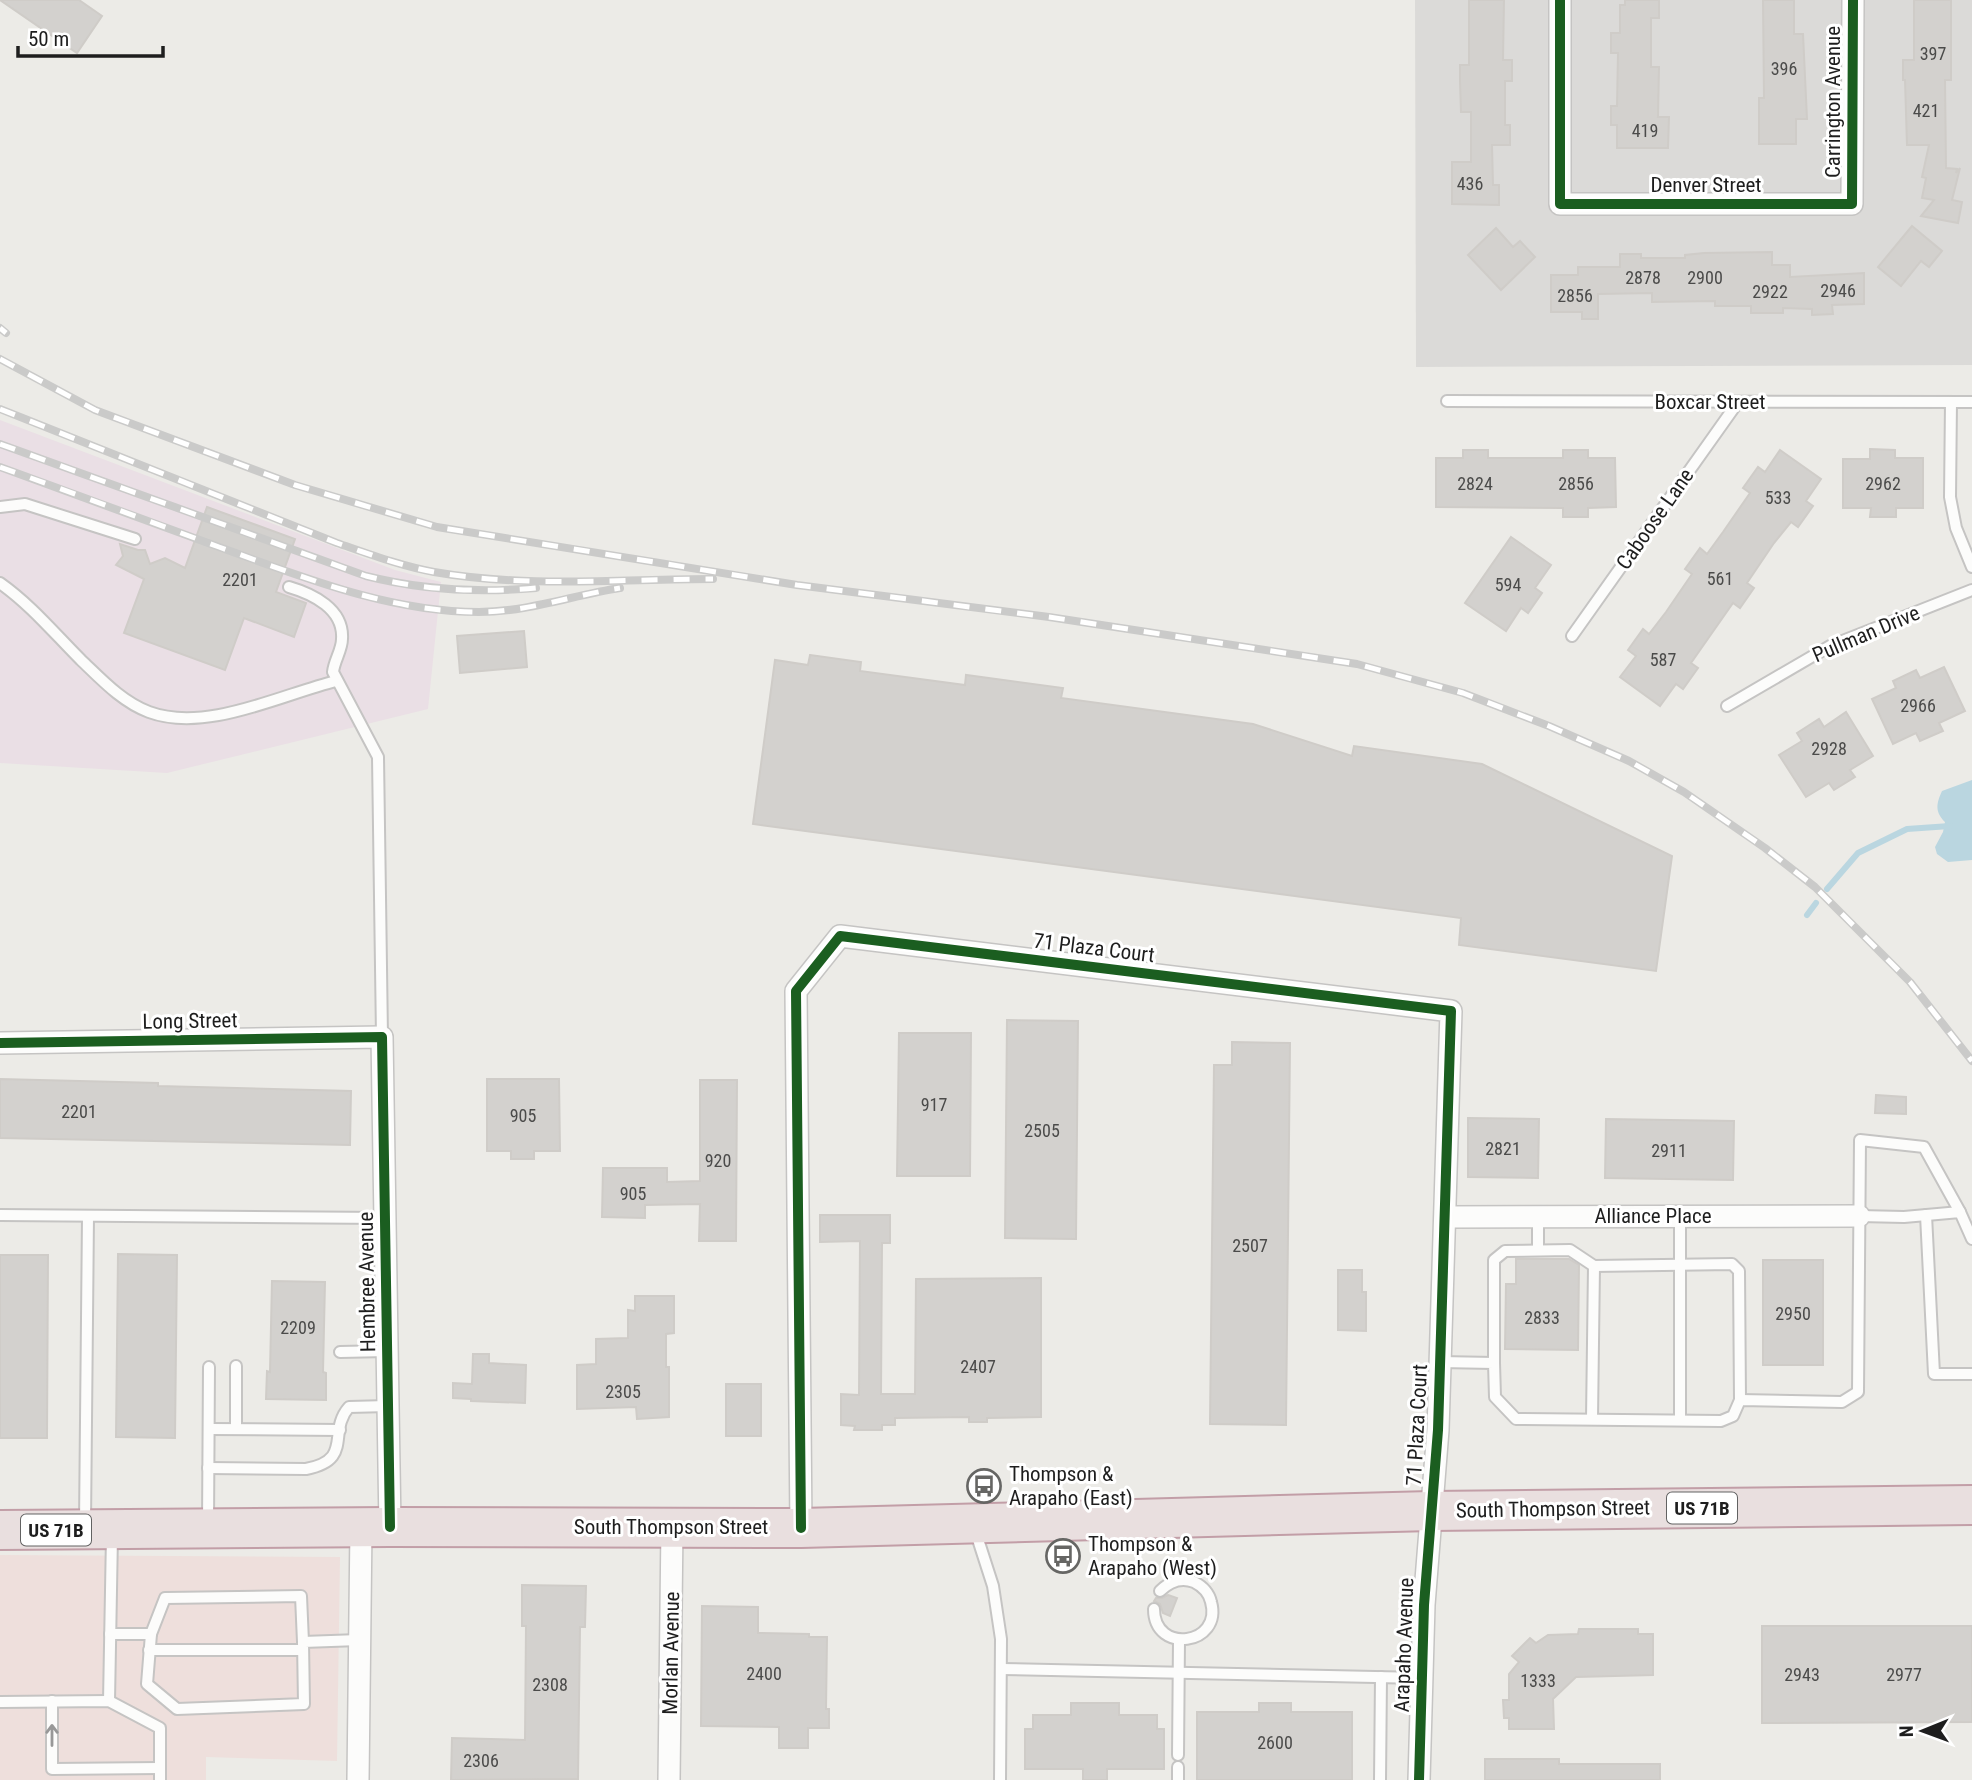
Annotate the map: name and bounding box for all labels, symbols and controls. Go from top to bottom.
scale bar [18,14,163,58]
street label: Carrington Avenue [1821,26,1845,178]
text: 50 m [28,27,69,51]
house number: 397 [1920,43,1946,64]
house number: 396 [1771,58,1797,79]
house number: 421 [1913,100,1939,121]
house number: 419 [1632,120,1658,141]
house number: 436 [1457,173,1483,194]
street label: Denver Street [1650,173,1762,197]
house number: 2878 [1625,267,1661,288]
house number: 2900 [1687,267,1723,288]
house number: 2946 [1820,280,1856,301]
house number: 2922 [1752,281,1788,302]
house number: 2856 [1557,285,1593,306]
street label: Boxcar Street [1655,390,1766,414]
street label: Caboose Lane [1611,464,1699,574]
house number: 2824 [1457,473,1493,494]
house number: 2856 [1558,473,1594,494]
house number: 2962 [1865,473,1901,494]
house number: 533 [1765,487,1791,508]
house number: 561 [1707,568,1733,589]
house number: 2201 [222,569,258,590]
house number: 594 [1495,574,1521,595]
street label: Pullman Drive [1809,601,1923,667]
house number: 587 [1650,649,1676,670]
house number: 2966 [1900,695,1936,716]
house number: 2928 [1811,738,1847,759]
street label: 71 Plaza Court [1032,929,1156,967]
street label: Long Street [142,1008,238,1034]
house number: 917 [921,1094,947,1115]
house number: 2201 [61,1101,97,1122]
house number: 905 [510,1105,536,1126]
house number: 2505 [1024,1120,1060,1141]
house number: 2821 [1485,1138,1521,1159]
house number: 2911 [1651,1140,1687,1161]
house number: 920 [705,1150,731,1171]
house number: 905 [620,1183,646,1204]
street label: Alliance Place [1594,1204,1712,1228]
street label: Hembree Avenue [354,1212,380,1352]
house number: 2507 [1232,1235,1268,1256]
house number: 2950 [1775,1303,1811,1324]
house number: 2833 [1524,1307,1560,1328]
house number: 2209 [280,1317,316,1338]
house number: 2407 [960,1356,996,1377]
street label: 71 Plaza Court [1402,1364,1432,1486]
house number: 2305 [605,1381,641,1402]
place label: Thompson & Arapaho (East) [1009,1462,1133,1510]
bus stop icon: Thompson & Arapaho (East) [965,1467,1003,1505]
road number: US 71B [1667,1492,1737,1524]
street label: South Thompson Street [1456,1495,1650,1523]
road number: US 71B [21,1514,91,1546]
street label: South Thompson Street [574,1515,768,1539]
place label: Thompson & Arapaho (West) [1088,1532,1217,1580]
bus stop icon: Thompson & Arapaho (West) [1044,1537,1082,1575]
street label: Arapaho Avenue [1390,1577,1418,1713]
street label: Morlan Avenue [658,1591,684,1715]
house number: 2400 [746,1663,782,1684]
house number: 2943 [1784,1664,1820,1685]
house number: 2977 [1886,1664,1922,1685]
house number: 1333 [1520,1670,1556,1691]
house number: 2308 [532,1674,568,1695]
north arrow [1888,1696,1958,1766]
one-way arrow [45,1724,59,1747]
text: N [1895,1725,1918,1737]
house number: 2600 [1257,1732,1293,1753]
house number: 2306 [463,1750,499,1771]

